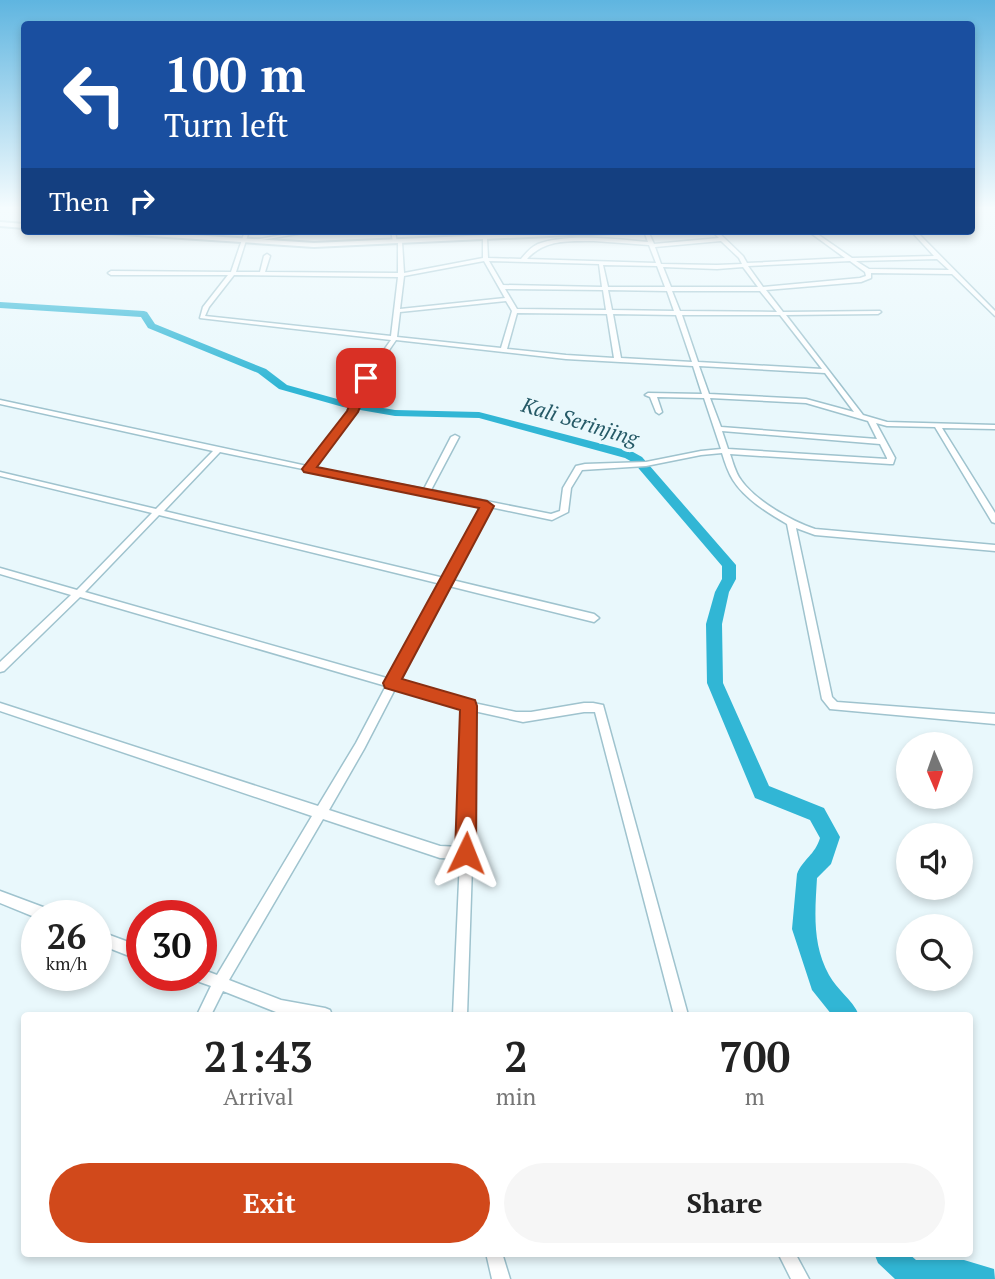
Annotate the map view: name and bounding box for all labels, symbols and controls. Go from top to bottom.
text: 100 m [164,41,306,106]
icon: left [49,49,140,140]
text: Turn left [164,104,288,146]
icon: right [123,182,161,220]
text: Then [49,184,109,218]
pin [336,348,396,408]
icon: arrive [347,359,385,397]
water label: Kali Serinjing [518,390,644,453]
north arrow [896,732,973,808]
map controls [896,732,973,991]
position arrow [429,816,503,890]
button: sound [896,823,973,900]
speed limit sign: 30 [126,900,217,991]
text: 26 [47,913,86,959]
button: search [896,914,973,991]
text: km/h [46,951,87,975]
text: 21:43 [204,1028,313,1084]
text: 2 [504,1028,528,1084]
text: 700 [719,1028,790,1084]
text: Arrival [223,1081,294,1112]
text: min [496,1081,536,1112]
text: m [745,1081,765,1112]
button: Exit [49,1163,490,1243]
button: Share [504,1163,945,1243]

